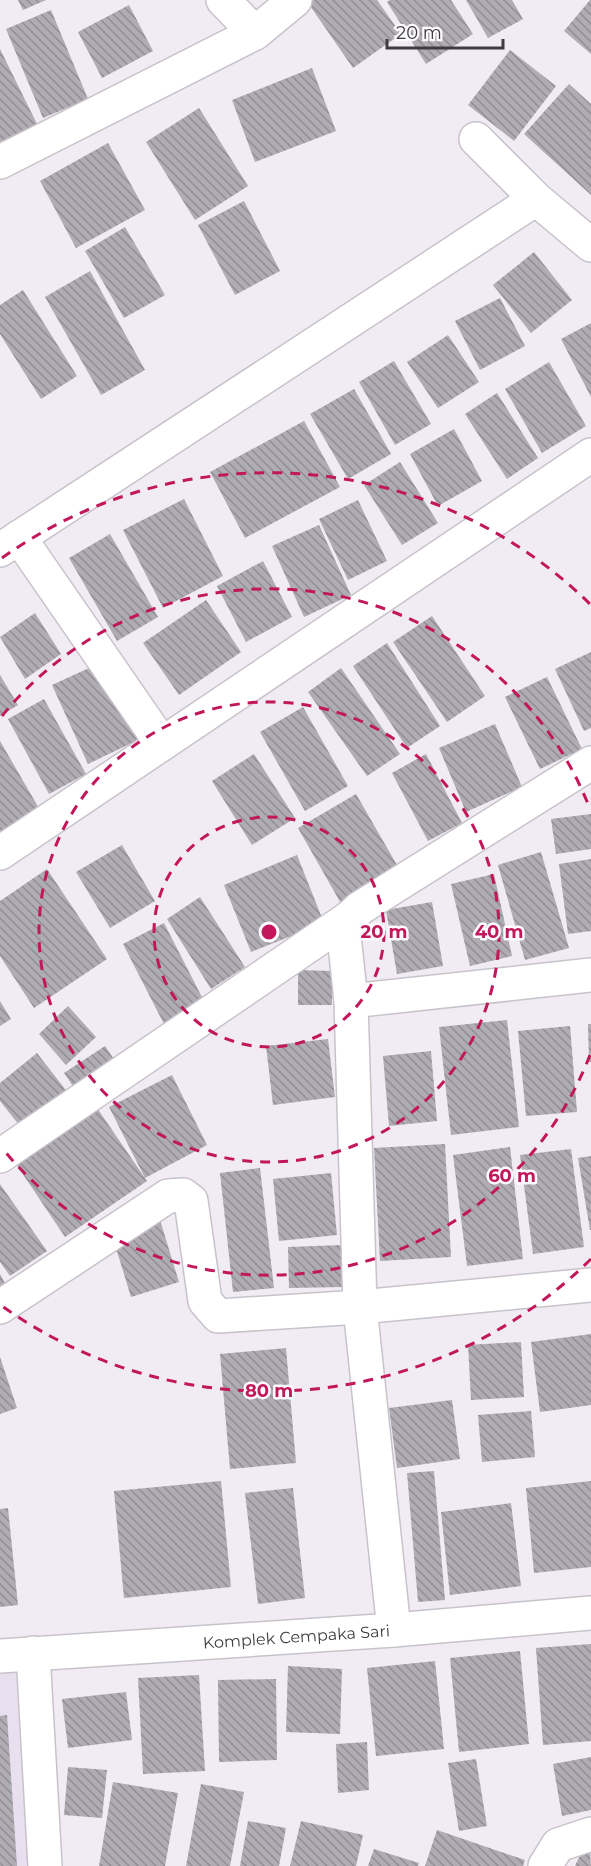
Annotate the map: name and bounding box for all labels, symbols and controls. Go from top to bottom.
scale bar [387,12,502,50]
text: 20 m [396,22,442,44]
text: 20 m [361,921,407,943]
text: 40 m [475,921,523,943]
centre of rings [259,922,279,942]
text: 60 m [488,1165,536,1187]
text: 80 m [245,1380,293,1402]
street label: Komplek Cempaka Sari [202,1621,391,1653]

